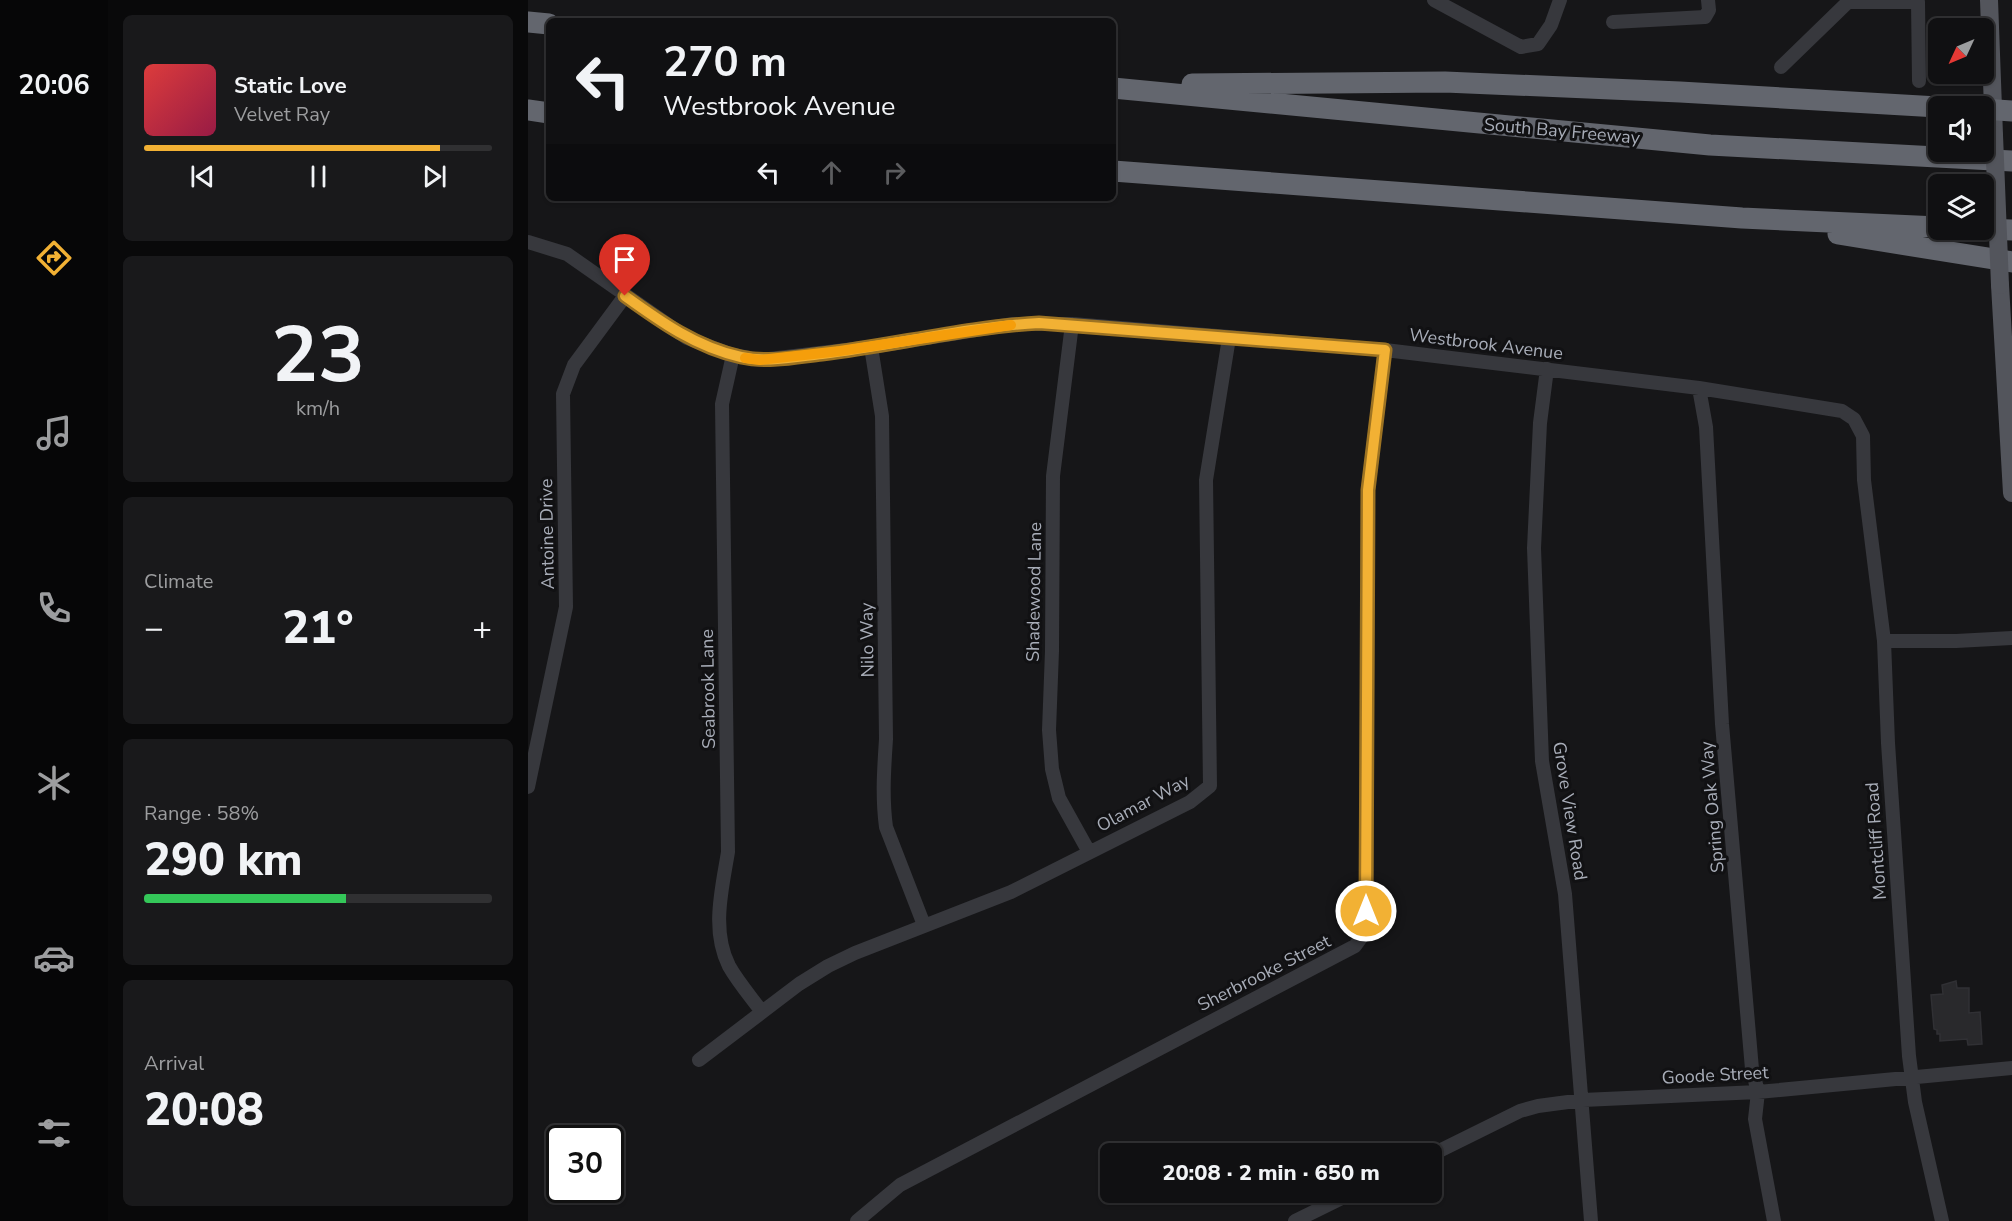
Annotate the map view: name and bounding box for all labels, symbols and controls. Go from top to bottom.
north arrow [1928,18,1994,84]
map controls [1928,18,1994,240]
text: 270 m [663,34,787,91]
icon: left [564,42,642,120]
text: 20:06 [18,67,90,104]
text: Static Love [234,71,347,101]
text: Westbrook Avenue [663,88,895,125]
button: sound [1928,96,1994,162]
text: Velvet Ray [234,101,330,128]
street label: South Bay Freeway [1483,112,1642,150]
icon: left [752,156,785,189]
icon: ahead [815,156,848,189]
icon: right [878,156,911,189]
icon: previous [186,160,219,193]
icon: pause [302,160,335,193]
icon: next [418,160,451,193]
button: layers [1928,174,1994,240]
pin [599,234,650,296]
icon: directions [33,237,75,279]
icon: arrive [608,243,641,276]
text: 23 [271,302,365,409]
street label: Westbrook Avenue [1408,323,1564,365]
text: km/h [296,395,340,422]
icon: music [33,412,75,454]
street label: Antoine Drive [534,478,560,590]
street label: Shadewood Lane [1021,522,1047,662]
text: Climate [144,568,213,595]
icon: phone [33,587,75,629]
text: 21° [282,598,354,659]
street label: Nilo Way [854,602,880,678]
text: − [144,606,164,651]
text: + [472,606,492,651]
street label: Seabrook Lane [695,629,721,749]
street label: Spring Oak Way [1694,739,1730,874]
street label: Grove View Road [1547,740,1593,882]
icon: climate [33,762,75,804]
street label: Olamar Way [1092,768,1194,838]
street label: Montcliff Road [1860,781,1892,901]
text: Range · 58% [144,800,259,827]
text: 290 km [144,830,303,891]
position arrow [1334,879,1398,943]
street label: Sherbrooke Street [1193,929,1335,1017]
icon: car [33,937,75,979]
text: Arrival [144,1050,204,1077]
street label: Goode Street [1661,1060,1770,1090]
text: 20:08 [144,1080,264,1141]
icon: filters [33,1112,75,1154]
speed limit sign: 30 [546,1125,624,1203]
text: 20:08 · 2 min · 650 m [1162,1158,1380,1188]

